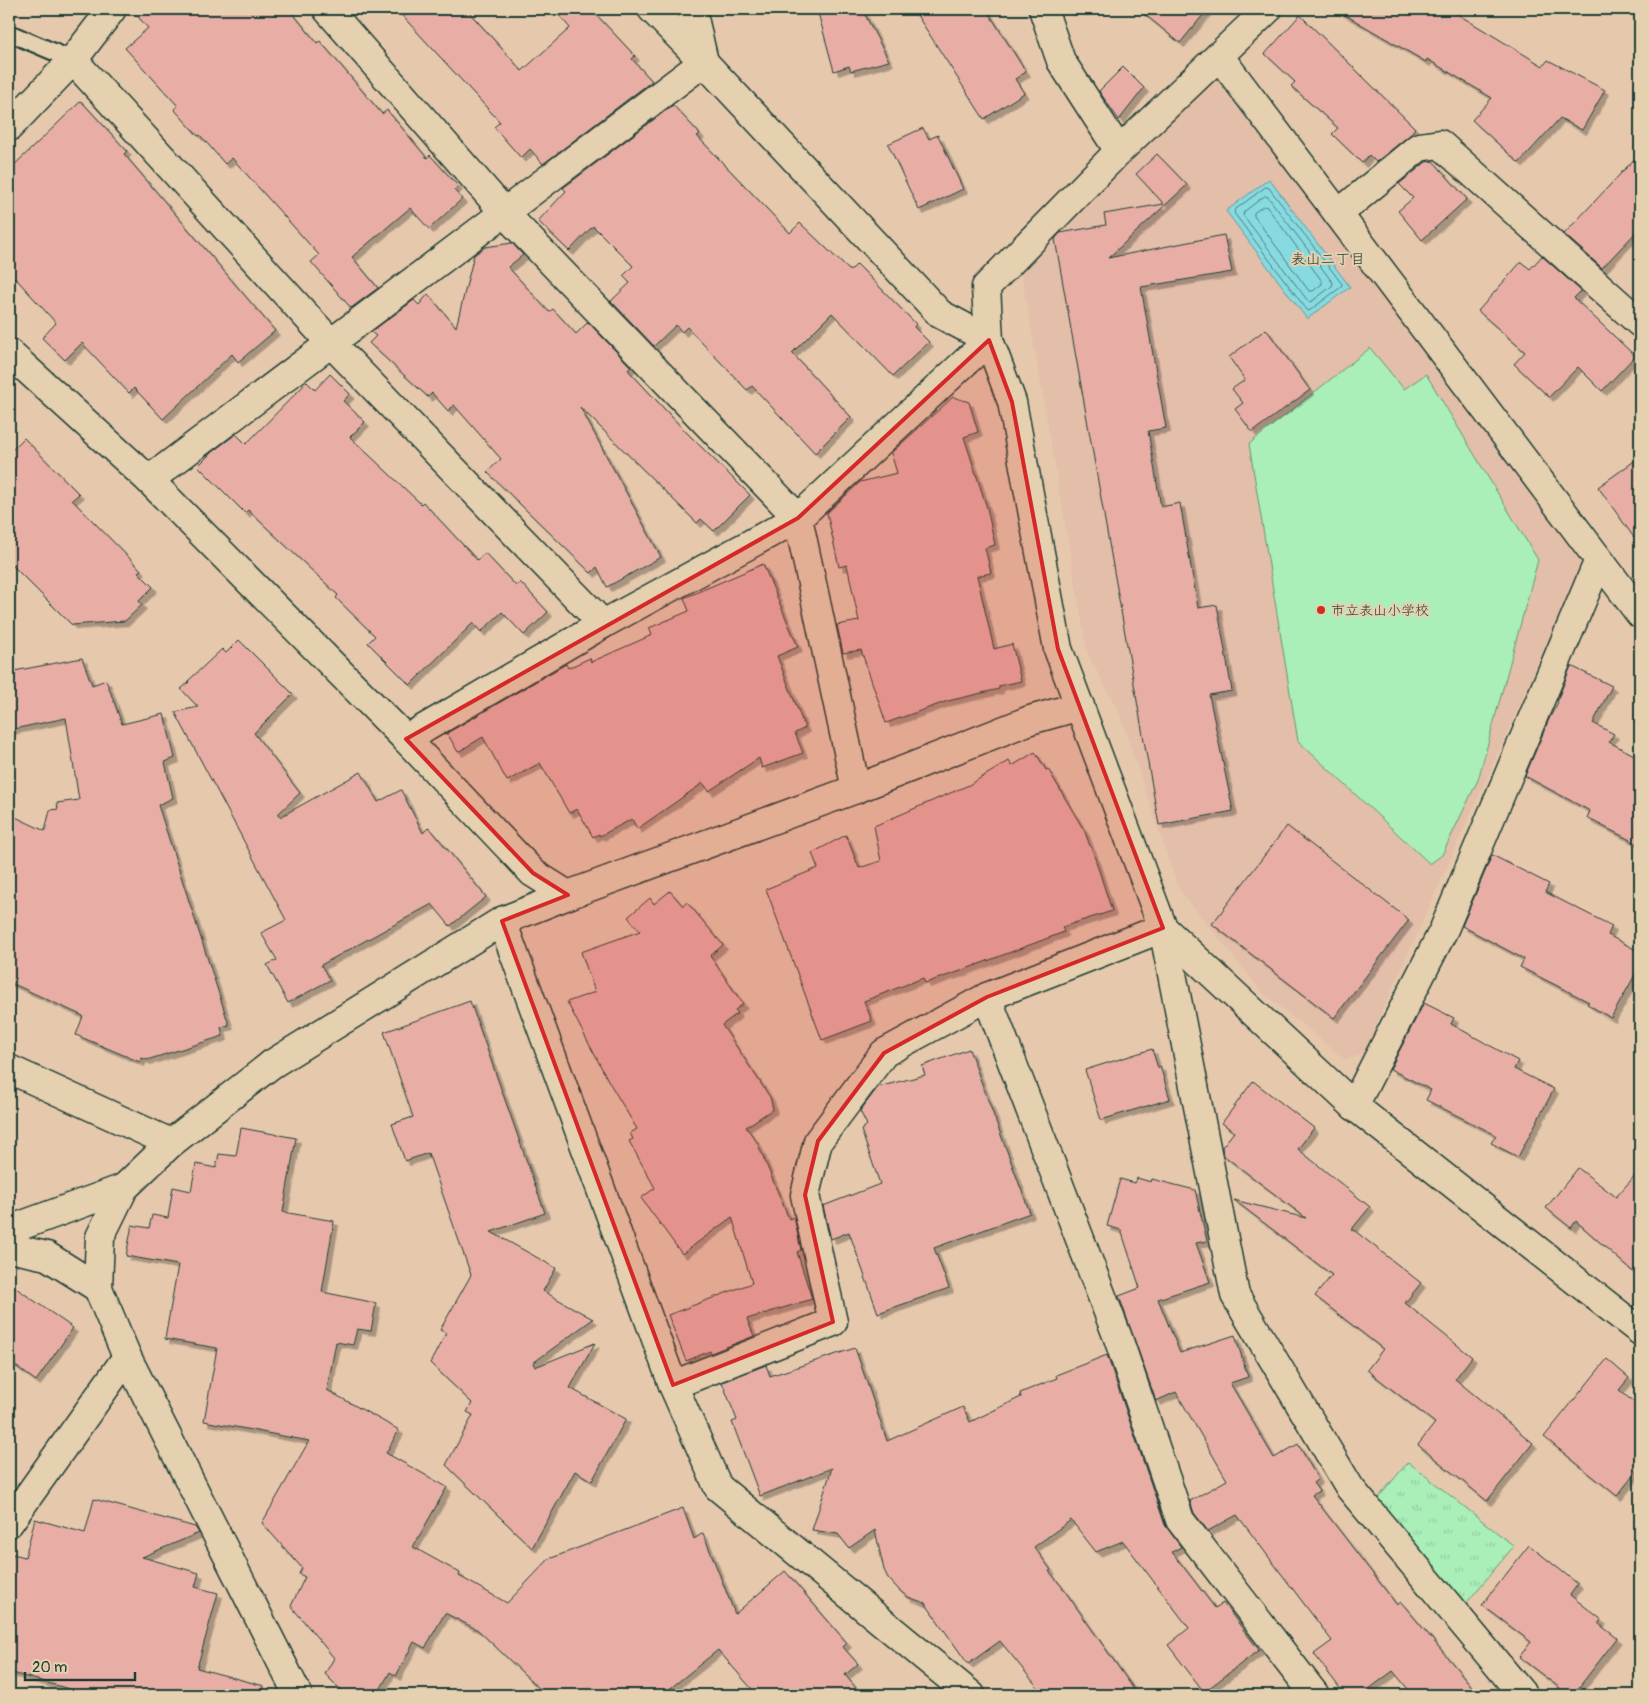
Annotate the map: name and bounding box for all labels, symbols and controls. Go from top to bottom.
district label: 表山二丁目 [1290,250,1366,269]
place label: 市立表山小学校 [1331,602,1429,619]
marker: 市立表山小学校 [1315,604,1327,616]
scale bar [25,1649,135,1681]
text: 20 m [32,1658,67,1677]

